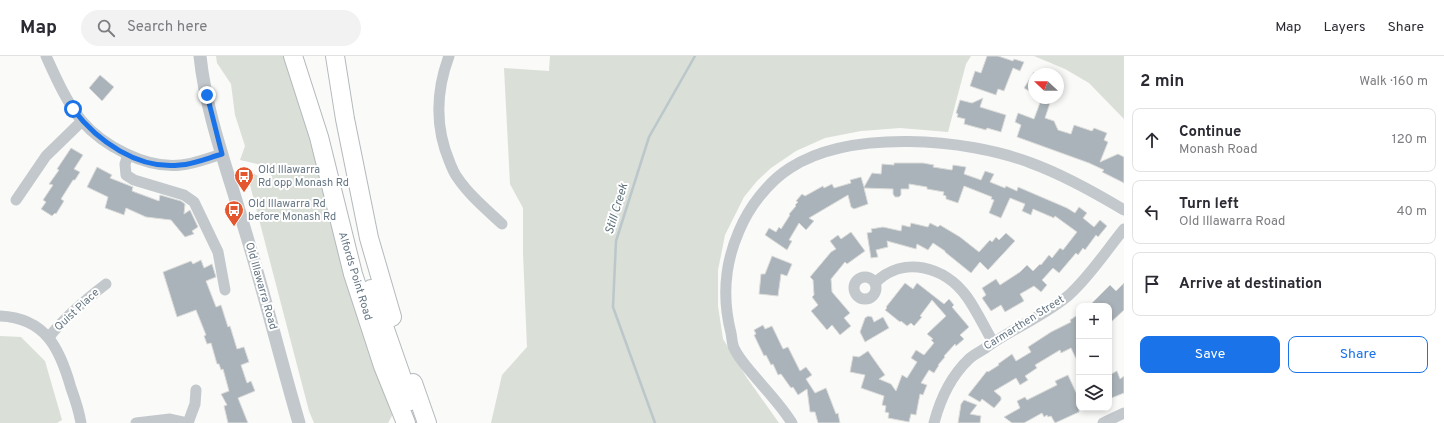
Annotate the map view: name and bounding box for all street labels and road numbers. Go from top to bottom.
street label: Alfords Point Road [335,230,375,322]
street label: Old Illawarra Road [242,241,280,331]
street label: Quist Place [52,286,102,334]
street label: Carmarthen Street [981,293,1067,353]

